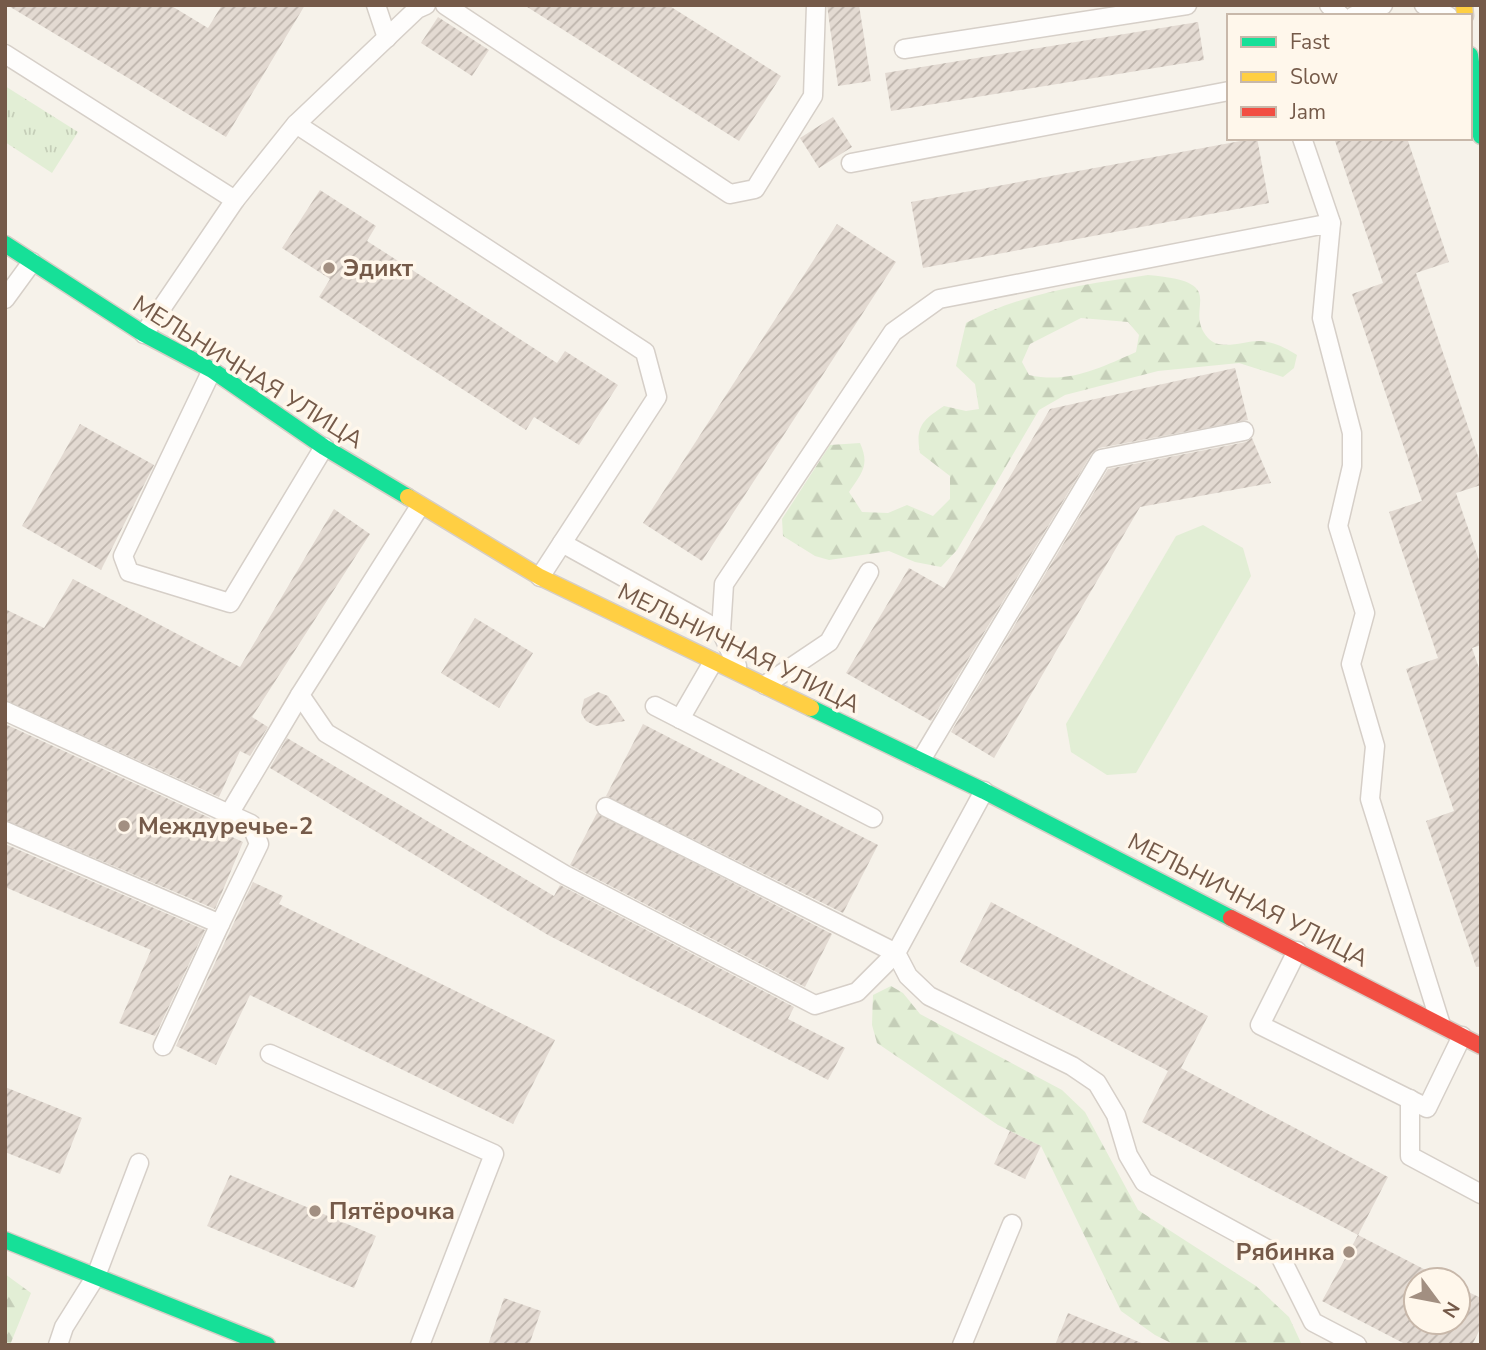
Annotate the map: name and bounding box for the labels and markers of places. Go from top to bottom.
place label: Эдикт [343,252,414,284]
marker: Эдикт [321,260,337,276]
place label: Междуречье-2 [138,810,313,842]
marker: Междуречье-2 [116,818,132,834]
place label: Пятёрочка [329,1195,455,1227]
marker: Пятёрочка [307,1203,323,1219]
place label: Рябинка [1236,1236,1335,1268]
marker: Рябинка [1341,1244,1357,1260]

